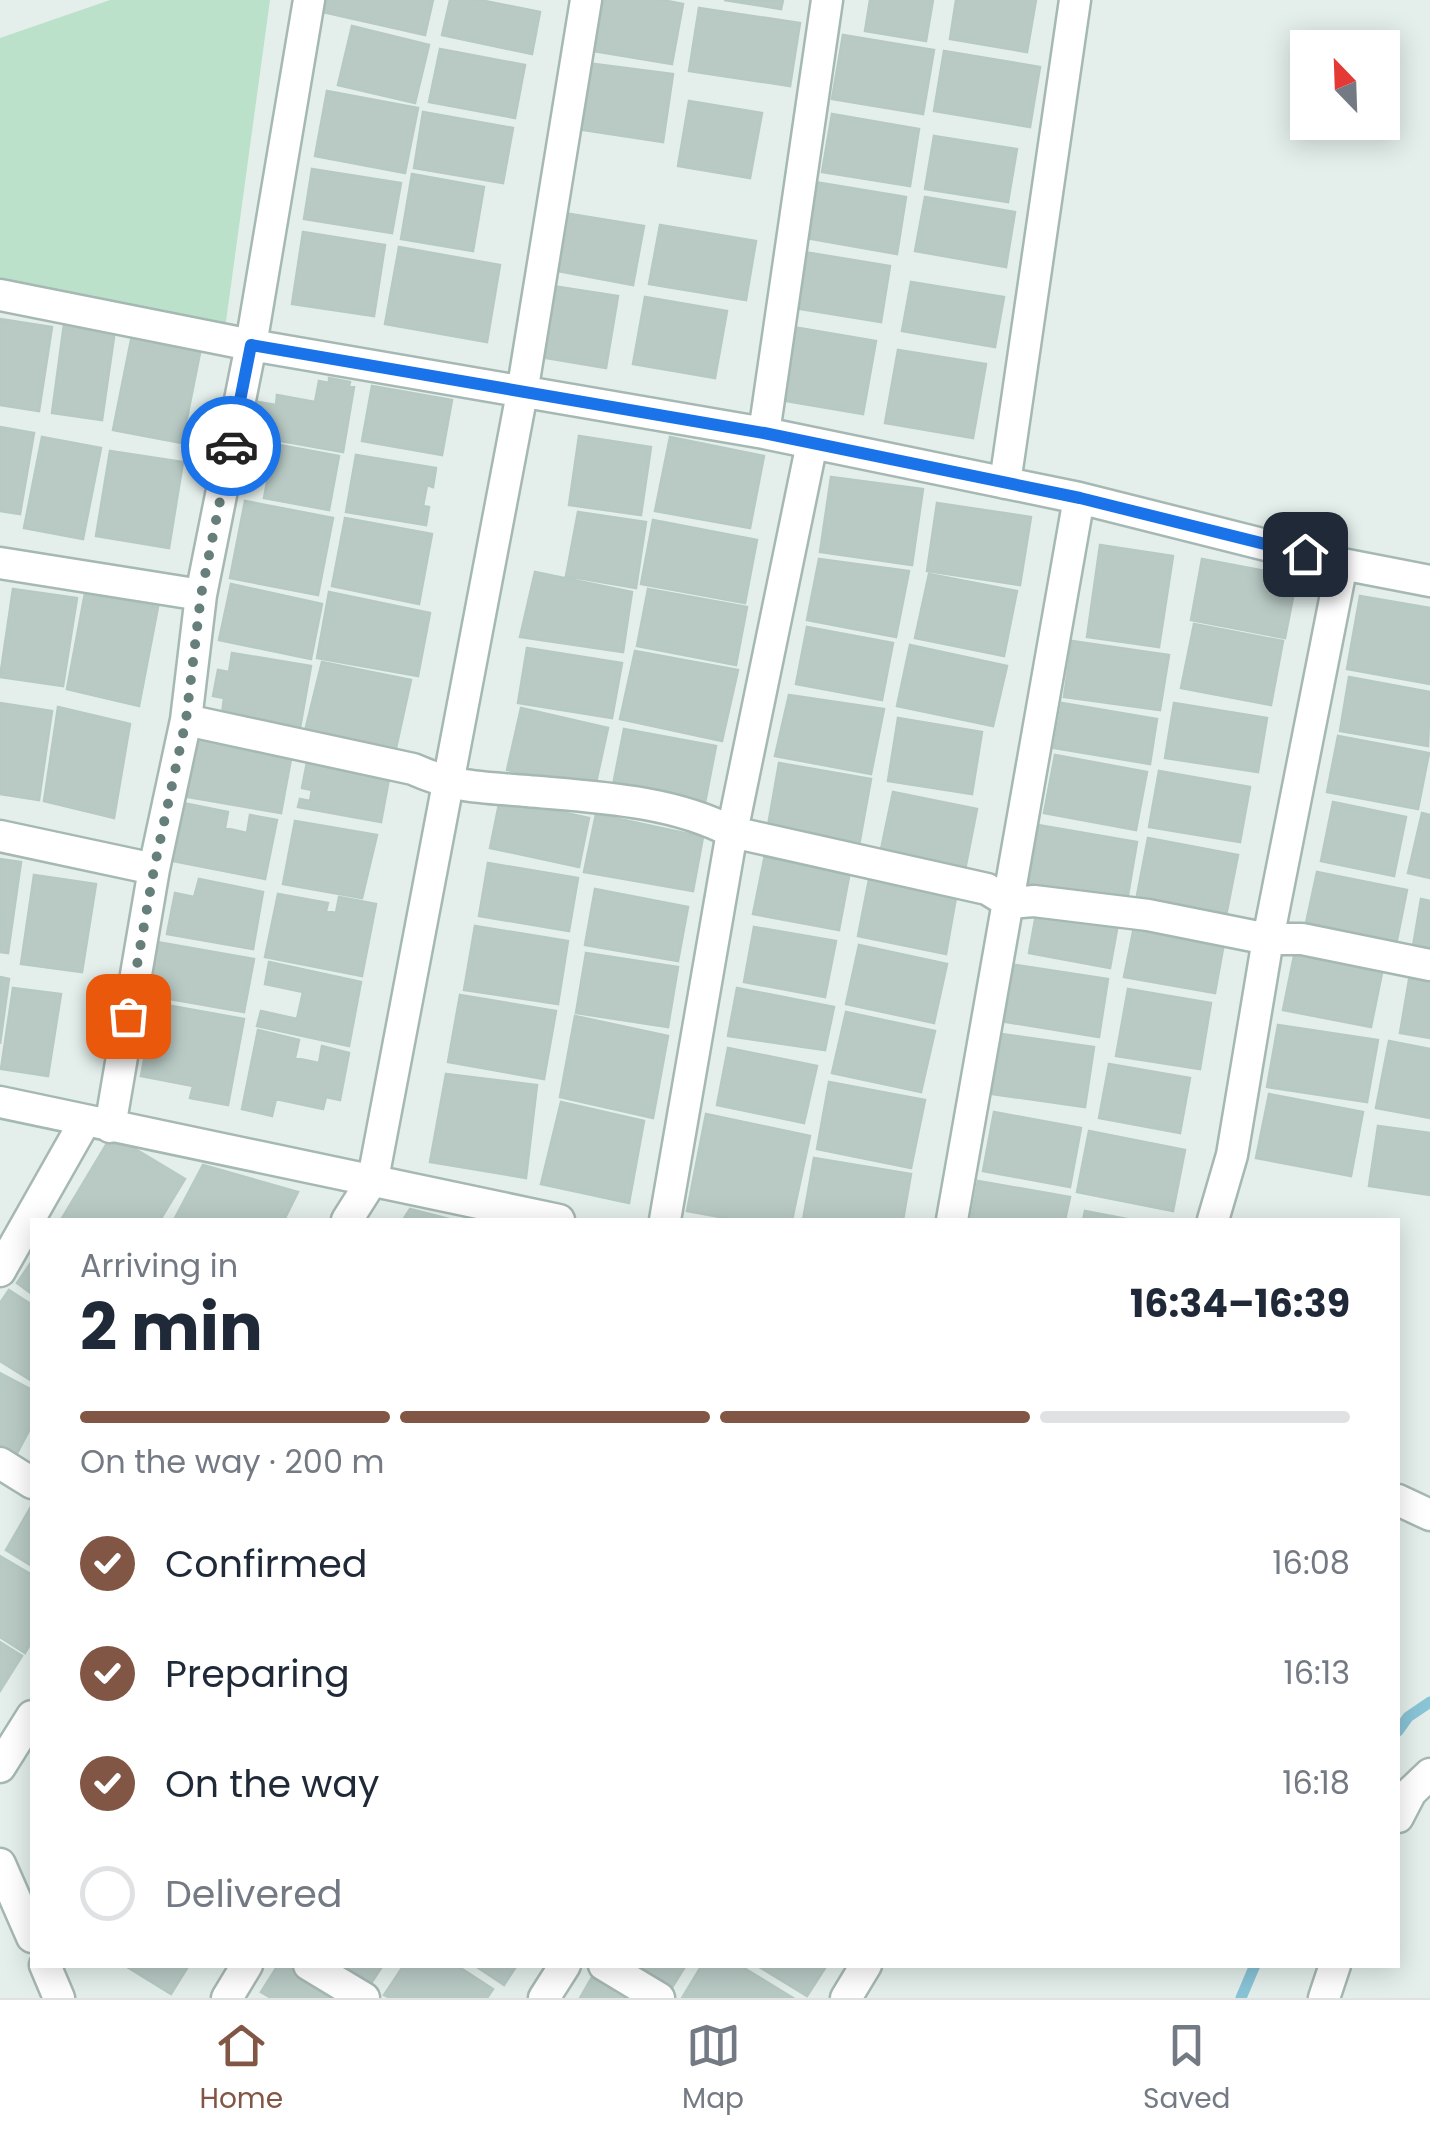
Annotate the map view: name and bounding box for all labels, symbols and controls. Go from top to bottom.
north arrow [1290,30,1400,140]
map controls [1290,30,1400,140]
courier [181,396,281,496]
icon: car [204,419,259,474]
pin [1263,512,1348,597]
icon: home [1278,527,1333,582]
pin [86,974,171,1059]
icon: bag [101,989,156,1044]
text: Arriving in [80,1243,238,1288]
text: 16:34–16:39 [1130,1277,1350,1330]
text: 2 min [80,1282,263,1373]
text: On the way · 200 m [80,1439,385,1484]
icon: check [80,1536,135,1591]
text: Confirmed [165,1537,367,1590]
text: 16:08 [1272,1540,1350,1585]
icon: check [80,1646,135,1701]
text: Preparing [165,1647,350,1700]
text: 16:13 [1284,1650,1350,1695]
icon: check [80,1756,135,1811]
text: On the way [165,1757,379,1810]
text: 16:18 [1282,1760,1350,1805]
text: Delivered [165,1867,342,1920]
tab: Home [200,2018,283,2120]
tab: Map [682,2018,744,2120]
tab: Saved [1143,2018,1230,2120]

